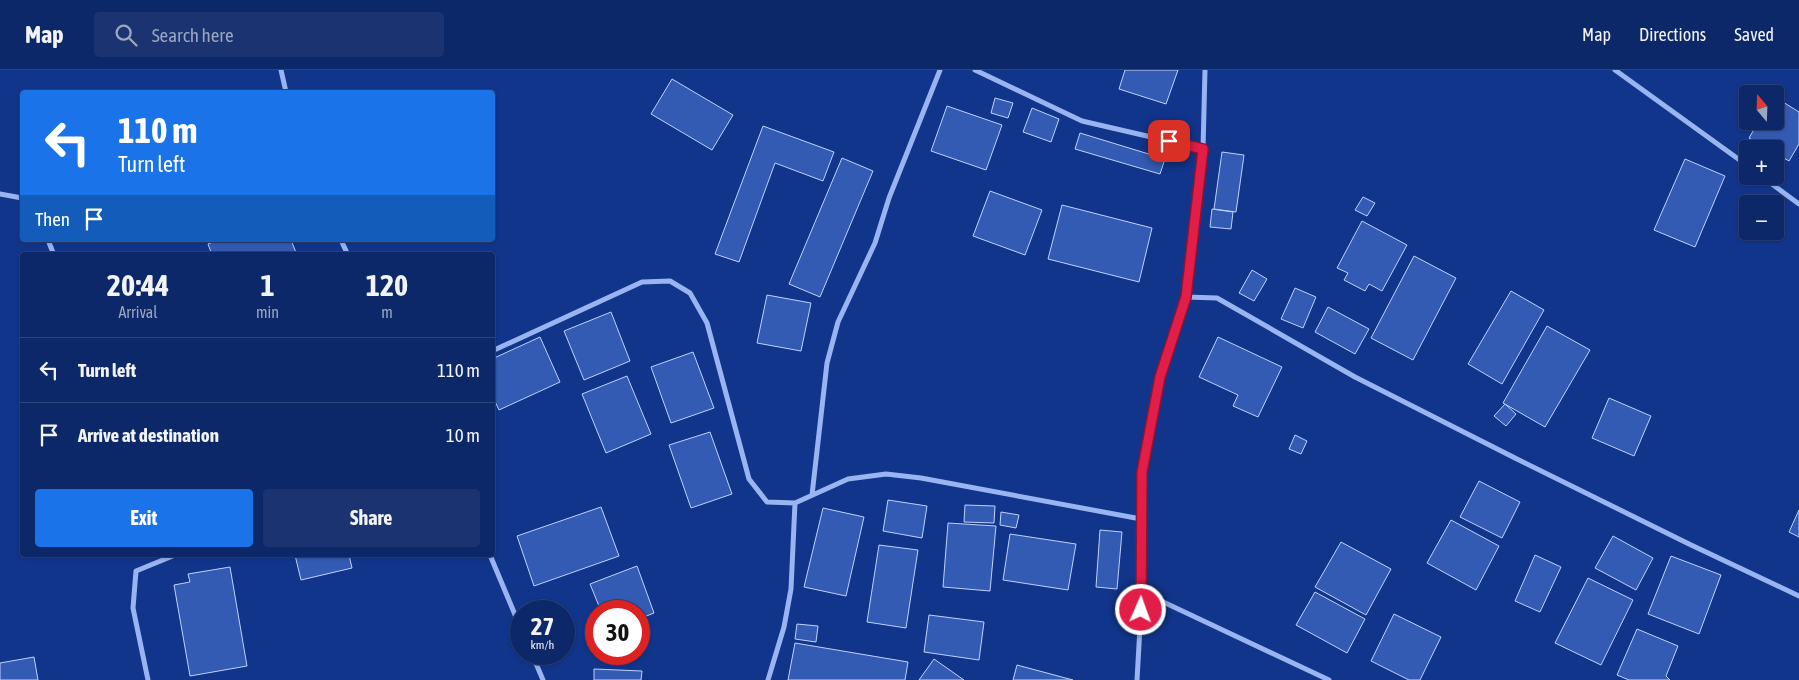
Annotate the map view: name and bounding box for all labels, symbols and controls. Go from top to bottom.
search box [94,12,444,57]
text: Map [25,21,64,48]
icon: search [112,21,140,49]
text: Search here [152,24,234,46]
text: Map [1582,24,1611,45]
text: Directions [1639,24,1706,45]
text: Saved [1734,24,1774,45]
north arrow [1739,85,1784,130]
map controls [1739,85,1784,240]
icon: left [35,110,100,175]
text: 110 m [118,110,197,150]
pin [1148,120,1190,162]
icon: arrive [1155,127,1183,155]
button: + [1739,140,1784,185]
text: Turn left [118,151,185,177]
button: − [1739,195,1784,240]
icon: arrive [80,205,108,233]
text: Then [35,208,70,230]
text: 20:44 [107,268,169,302]
text: 1 [260,268,275,302]
text: 120 [366,268,408,302]
text: Arrival [118,303,158,321]
text: min [256,303,279,321]
text: m [381,303,393,321]
icon: left [35,356,63,384]
text: Turn left [78,359,136,381]
text: 110 m [437,359,480,381]
icon: arrive [35,421,63,449]
text: Arrive at destination [78,424,219,446]
text: 10 m [446,424,480,446]
button: Exit [35,489,253,547]
button: Share [263,489,480,547]
position arrow [1114,583,1166,635]
speed limit sign: 30 [585,600,650,665]
text: 27 [531,612,554,640]
text: km/h [531,638,554,652]

